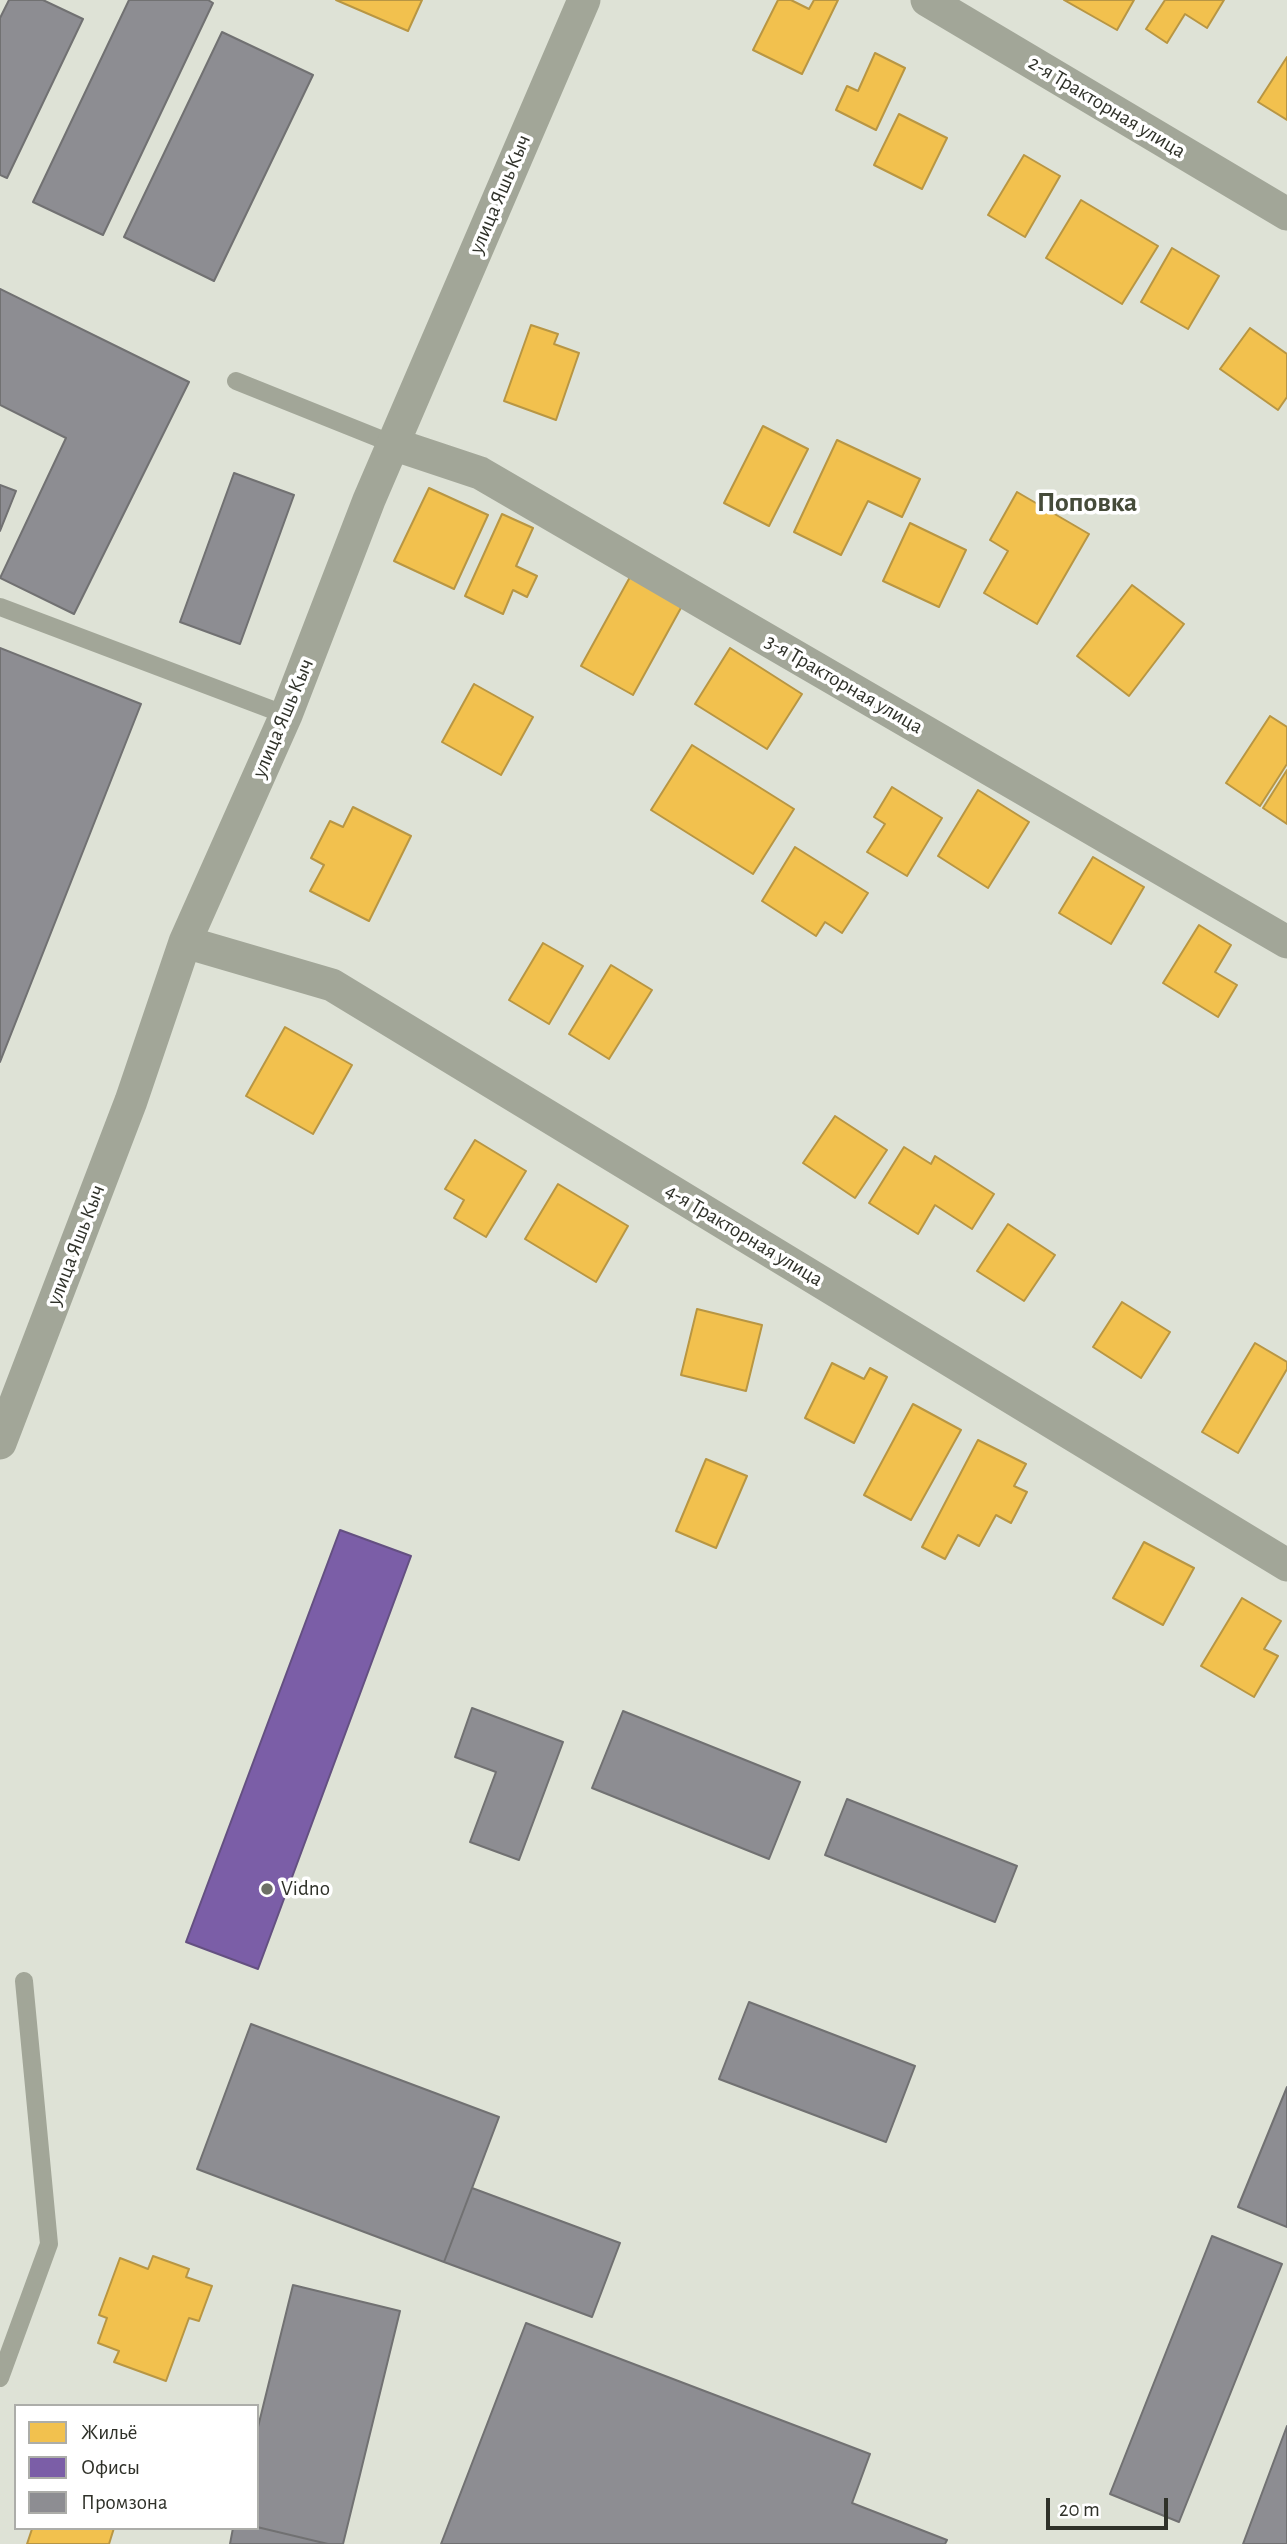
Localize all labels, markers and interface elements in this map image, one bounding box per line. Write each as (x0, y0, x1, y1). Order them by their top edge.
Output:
street label: 2-я Тракторная улица (1024, 50, 1190, 164)
street label: улица Яшь Кыч (464, 131, 536, 257)
district label: Поповка (1037, 486, 1137, 520)
street label: 3-я Тракторная улица (761, 629, 927, 739)
street label: улица Яшь Кыч (247, 655, 319, 781)
street label: 4-я Тракторная улица (661, 1178, 827, 1292)
street label: улица Яшь Кыч (41, 1181, 111, 1309)
place label: Vidno (281, 1876, 330, 1902)
marker: Vidno (259, 1881, 275, 1897)
legend (14, 2404, 259, 2530)
text: Жильё (81, 2422, 137, 2443)
text: Офисы (81, 2457, 140, 2478)
scale bar (1049, 2484, 1172, 2528)
text: Промзона (81, 2492, 168, 2513)
text: 20 m (1059, 2499, 1100, 2520)

